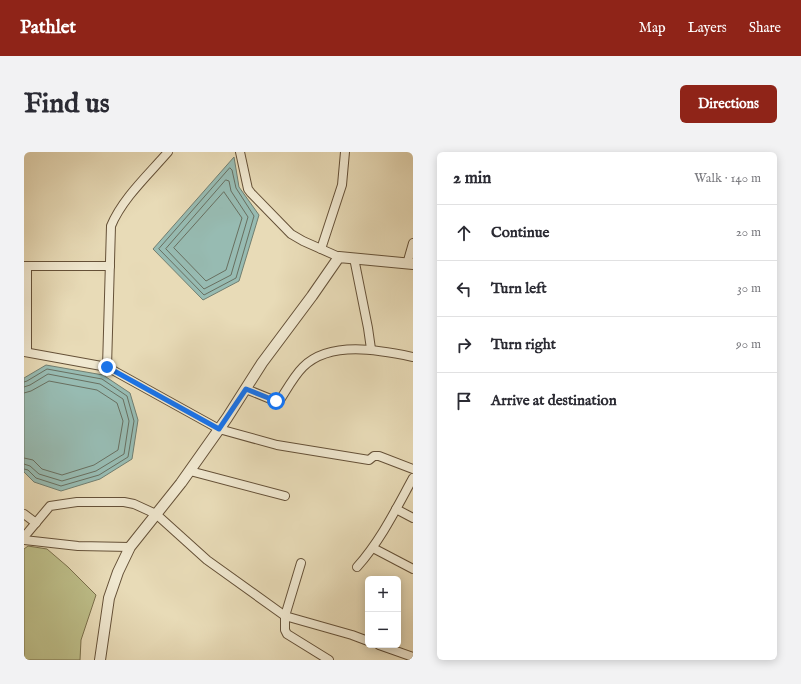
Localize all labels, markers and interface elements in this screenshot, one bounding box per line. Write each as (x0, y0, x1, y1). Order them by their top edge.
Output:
text: Pathlet (20, 16, 76, 40)
text: Map (639, 19, 666, 37)
text: Layers (688, 19, 727, 37)
text: Share (749, 19, 781, 37)
button: Directions (680, 85, 777, 123)
text: Find us (24, 87, 110, 122)
text: 2 min (453, 168, 491, 189)
text: Walk · 140 m (694, 170, 761, 187)
icon: ahead (453, 222, 475, 244)
text: Continue (491, 223, 549, 242)
text: 20 m (736, 224, 761, 241)
icon: left (453, 278, 475, 300)
text: Turn left (491, 279, 547, 298)
text: 30 m (737, 280, 761, 297)
icon: right (453, 334, 475, 356)
text: Turn right (491, 335, 556, 354)
text: 90 m (736, 336, 761, 353)
route end (98, 358, 116, 376)
icon: arrive (453, 390, 475, 412)
text: Arrive at destination (491, 391, 617, 410)
route start (267, 392, 285, 410)
map controls (365, 576, 401, 648)
button: + (365, 576, 401, 612)
button: − (365, 612, 401, 648)

